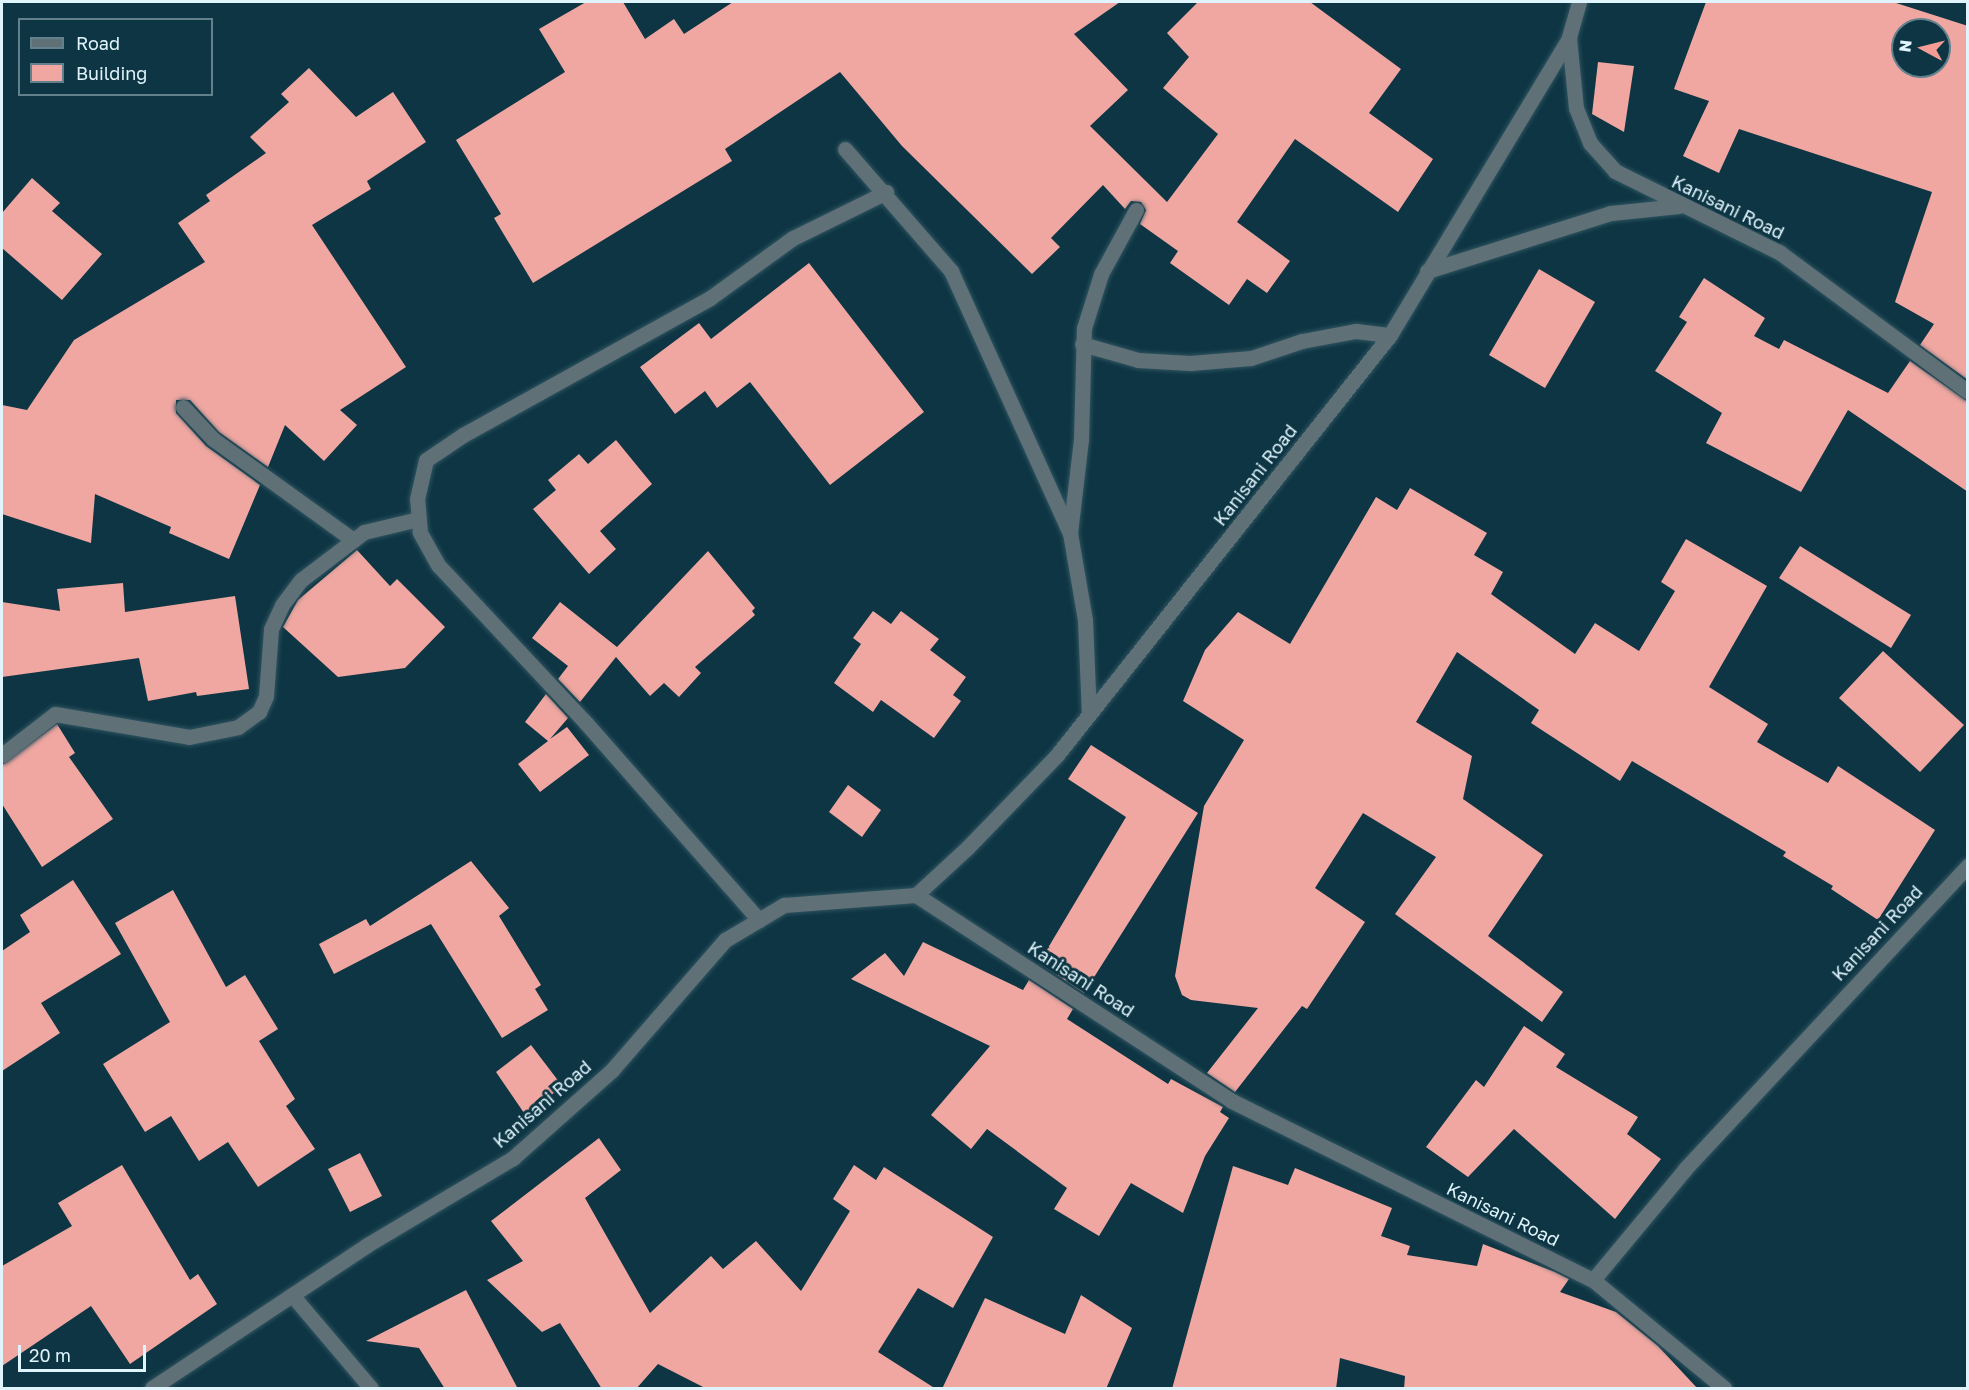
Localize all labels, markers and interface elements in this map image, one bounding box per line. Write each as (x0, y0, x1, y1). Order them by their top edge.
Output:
legend (18, 18, 213, 96)
north arrow (1891, 18, 1951, 78)
text: Road (76, 32, 120, 54)
text: N (1894, 39, 1916, 53)
text: Building (76, 62, 147, 84)
street label: Kanisani Road (1668, 170, 1788, 244)
street label: Kanisani Road (1209, 420, 1301, 530)
street label: Kanisani Road (1827, 881, 1927, 985)
street label: Kanisani Road (1024, 937, 1138, 1021)
street label: Kanisani Road (489, 1056, 595, 1152)
street label: Kanisani Road (1443, 1177, 1563, 1251)
scale bar (21, 1333, 148, 1371)
text: 20 m (29, 1344, 71, 1366)

